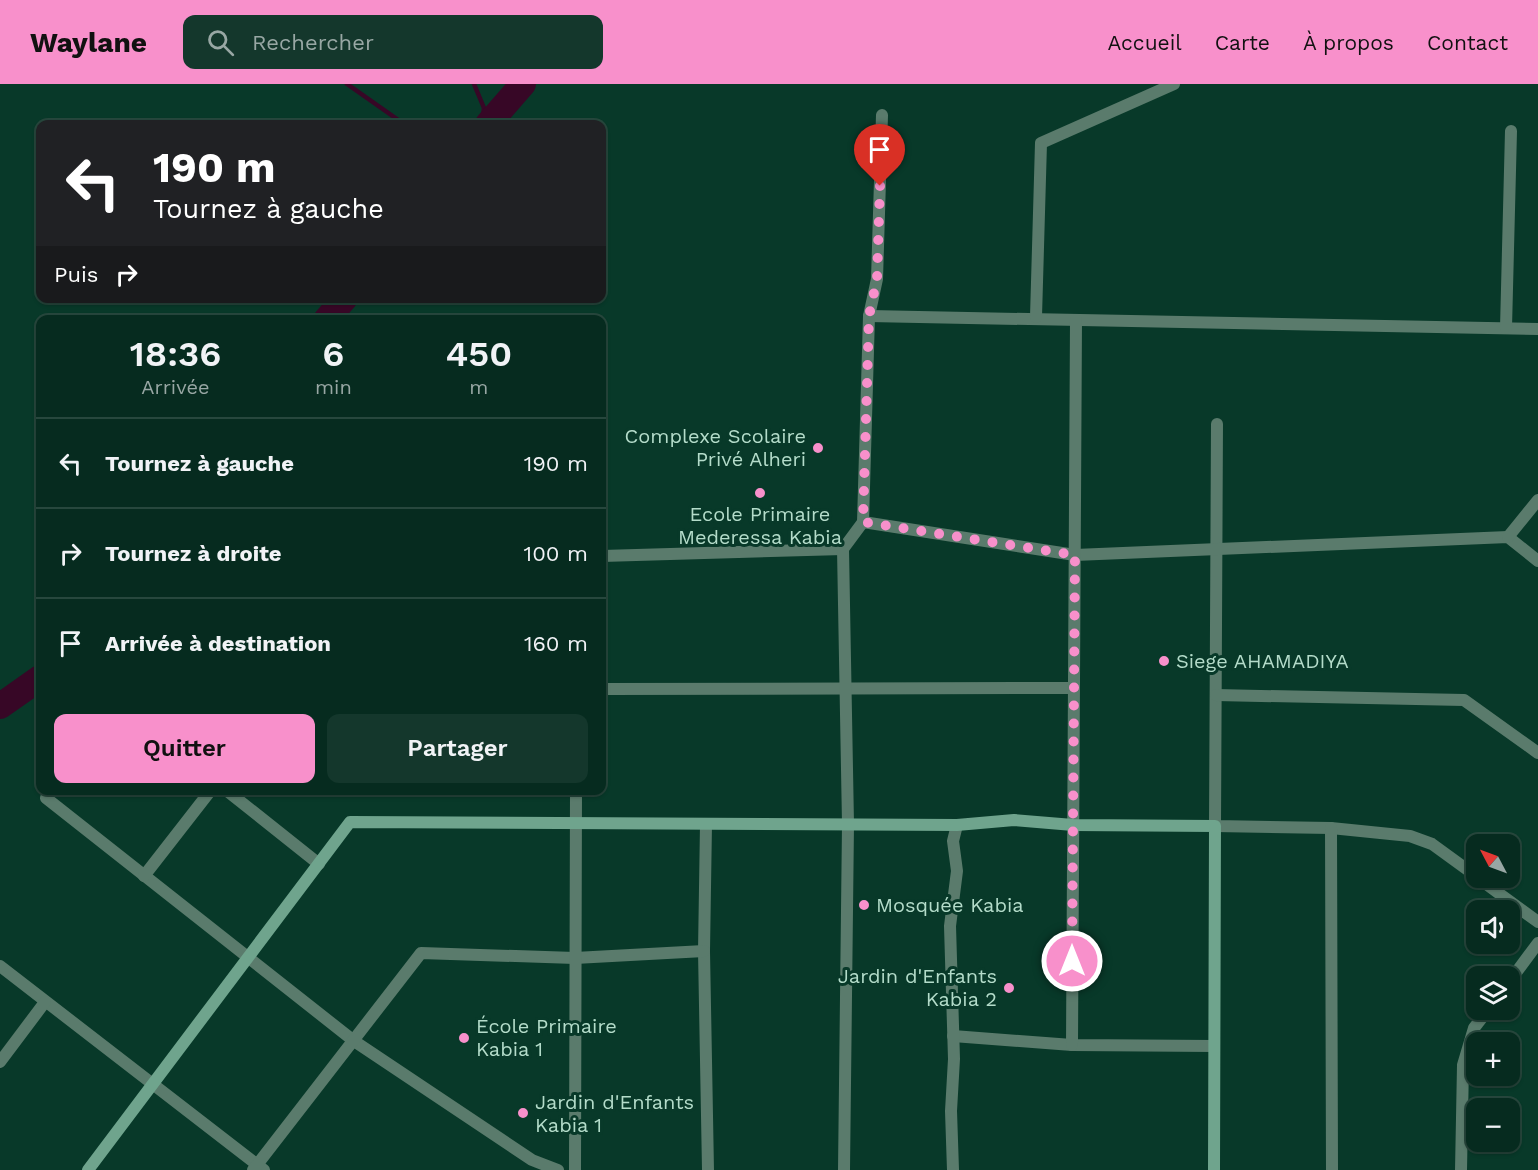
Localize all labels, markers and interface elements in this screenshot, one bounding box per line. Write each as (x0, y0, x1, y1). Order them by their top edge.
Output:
search box (183, 15, 603, 69)
text: Waylane (30, 26, 147, 59)
icon: search (204, 26, 237, 59)
text: Rechercher (252, 30, 374, 55)
text: Accueil (1107, 30, 1182, 55)
text: Carte (1215, 30, 1270, 55)
text: À propos (1303, 30, 1394, 55)
text: Contact (1427, 30, 1508, 55)
pin (854, 124, 905, 186)
icon: arrive (863, 133, 896, 166)
text: 190 m (153, 143, 276, 192)
icon: left (54, 144, 132, 222)
text: Tournez à gauche (153, 193, 384, 225)
icon: right (110, 258, 143, 291)
text: Puis (54, 262, 98, 287)
text: 18:36 (130, 333, 221, 375)
text: 6 (322, 333, 344, 375)
text: 450 (446, 333, 512, 375)
text: Arrivée (141, 375, 210, 399)
text: min (315, 375, 352, 399)
text: m (469, 375, 488, 399)
place label: Complexe Scolaire Privé Alheri (625, 424, 806, 471)
marker: Complexe Scolaire Privé Alheri (811, 441, 825, 455)
icon: left (54, 447, 87, 480)
text: Tournez à gauche (105, 451, 294, 476)
text: 190 m (524, 451, 588, 476)
marker: Ecole Primaire Mederessa Kabia (753, 486, 767, 500)
place label: Ecole Primaire Mederessa Kabia (678, 502, 842, 549)
icon: right (54, 537, 87, 570)
text: Tournez à droite (105, 541, 282, 566)
text: 100 m (524, 541, 588, 566)
icon: arrive (54, 627, 87, 660)
text: Arrivée à destination (105, 631, 331, 656)
text: 160 m (524, 631, 588, 656)
place label: Siege AHAMADIYA (1176, 649, 1349, 673)
marker: Siege AHAMADIYA (1157, 654, 1171, 668)
button: Quitter (54, 714, 315, 783)
button: Partager (327, 714, 588, 783)
north arrow (1466, 834, 1520, 888)
map controls (1466, 834, 1520, 1152)
place label: Mosquée Kabia (876, 893, 1024, 917)
marker: Mosquée Kabia (857, 898, 871, 912)
button: sound (1466, 900, 1520, 954)
position arrow (1040, 929, 1104, 993)
place label: Jardin d'Enfants Kabia 2 (838, 964, 997, 1011)
button: layers (1466, 966, 1520, 1020)
marker: Jardin d'Enfants Kabia 2 (1002, 981, 1016, 995)
place label: École Primaire Kabia 1 (476, 1014, 617, 1061)
marker: École Primaire Kabia 1 (457, 1031, 471, 1045)
button: + (1466, 1032, 1520, 1086)
place label: Jardin d'Enfants Kabia 1 (535, 1090, 694, 1137)
button: − (1466, 1098, 1520, 1152)
marker: Jardin d'Enfants Kabia 1 (516, 1106, 530, 1120)

